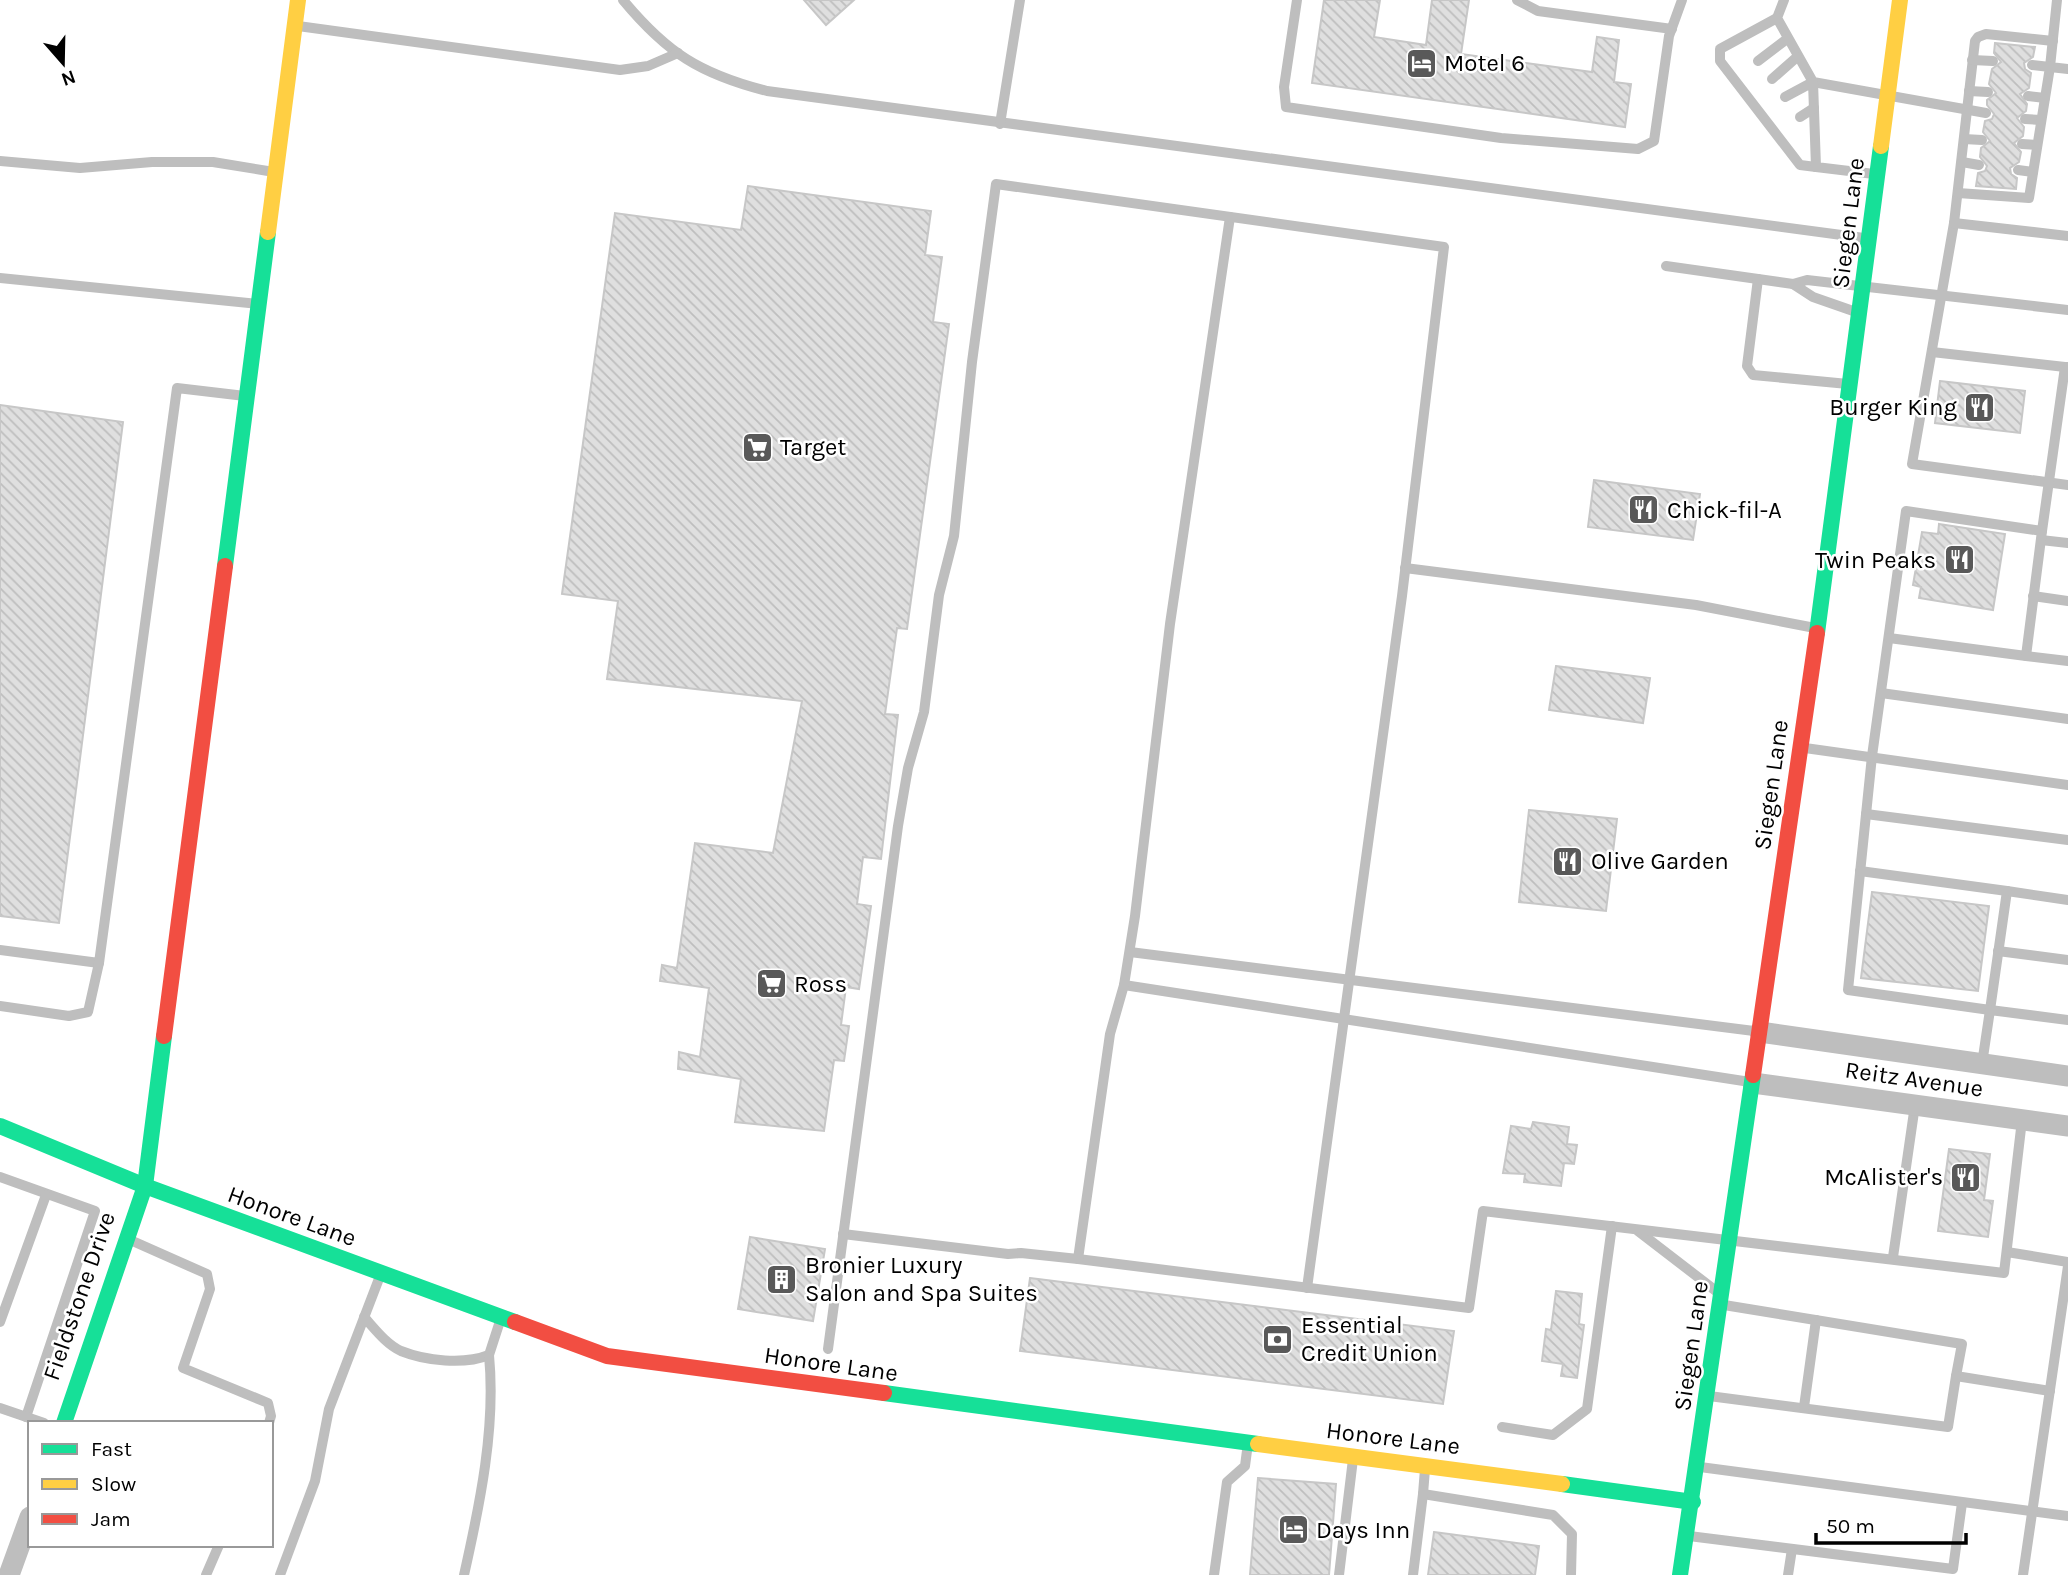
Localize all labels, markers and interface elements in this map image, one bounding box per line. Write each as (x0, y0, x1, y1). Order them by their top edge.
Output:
north arrow (28, 28, 98, 98)
hotel icon: Motel 6 (1404, 46, 1438, 80)
place label: Motel 6 (1444, 49, 1525, 77)
text: N (58, 65, 79, 91)
street label: Siegen Lane (1826, 156, 1870, 290)
restaurant icon: Burger King (1963, 390, 1997, 424)
place label: Burger King (1829, 393, 1957, 421)
supermarket icon: Target (740, 430, 774, 464)
place label: Target (780, 433, 846, 461)
restaurant icon: Chick-fil-A (1627, 493, 1661, 527)
place label: Chick-fil-A (1667, 496, 1782, 524)
restaurant icon: Twin Peaks (1942, 543, 1976, 577)
place label: Twin Peaks (1815, 546, 1936, 574)
street label: Siegen Lane (1748, 718, 1794, 852)
restaurant icon: Olive Garden (1551, 844, 1585, 878)
place label: Olive Garden (1591, 847, 1729, 875)
supermarket icon: Ross (754, 967, 788, 1001)
place label: Ross (794, 970, 847, 998)
street label: Reitz Avenue (1843, 1055, 1985, 1103)
restaurant icon: McAlister's (1949, 1160, 1983, 1194)
place label: McAlister's (1824, 1163, 1943, 1191)
street label: Honore Lane (224, 1180, 360, 1252)
street label: Fieldstone Drive (37, 1208, 121, 1384)
place label: Bronier Luxury Salon and Spa Suites (805, 1251, 1038, 1307)
building icon: Bronier Luxury Salon and Spa Suites (765, 1262, 799, 1296)
street label: Siegen Lane (1668, 1279, 1714, 1413)
place label: Essential Credit Union (1301, 1311, 1438, 1367)
bank icon: Essential Credit Union (1261, 1322, 1295, 1356)
street label: Honore Lane (762, 1341, 900, 1387)
street label: Honore Lane (1324, 1416, 1462, 1460)
legend (28, 1421, 273, 1547)
text: Fast (91, 1437, 132, 1461)
text: Slow (91, 1472, 136, 1496)
scale bar (1816, 1502, 1966, 1546)
text: Jam (91, 1507, 131, 1531)
hotel icon: Days Inn (1276, 1513, 1310, 1547)
text: 50 m (1826, 1514, 1875, 1538)
place label: Days Inn (1316, 1516, 1410, 1544)

